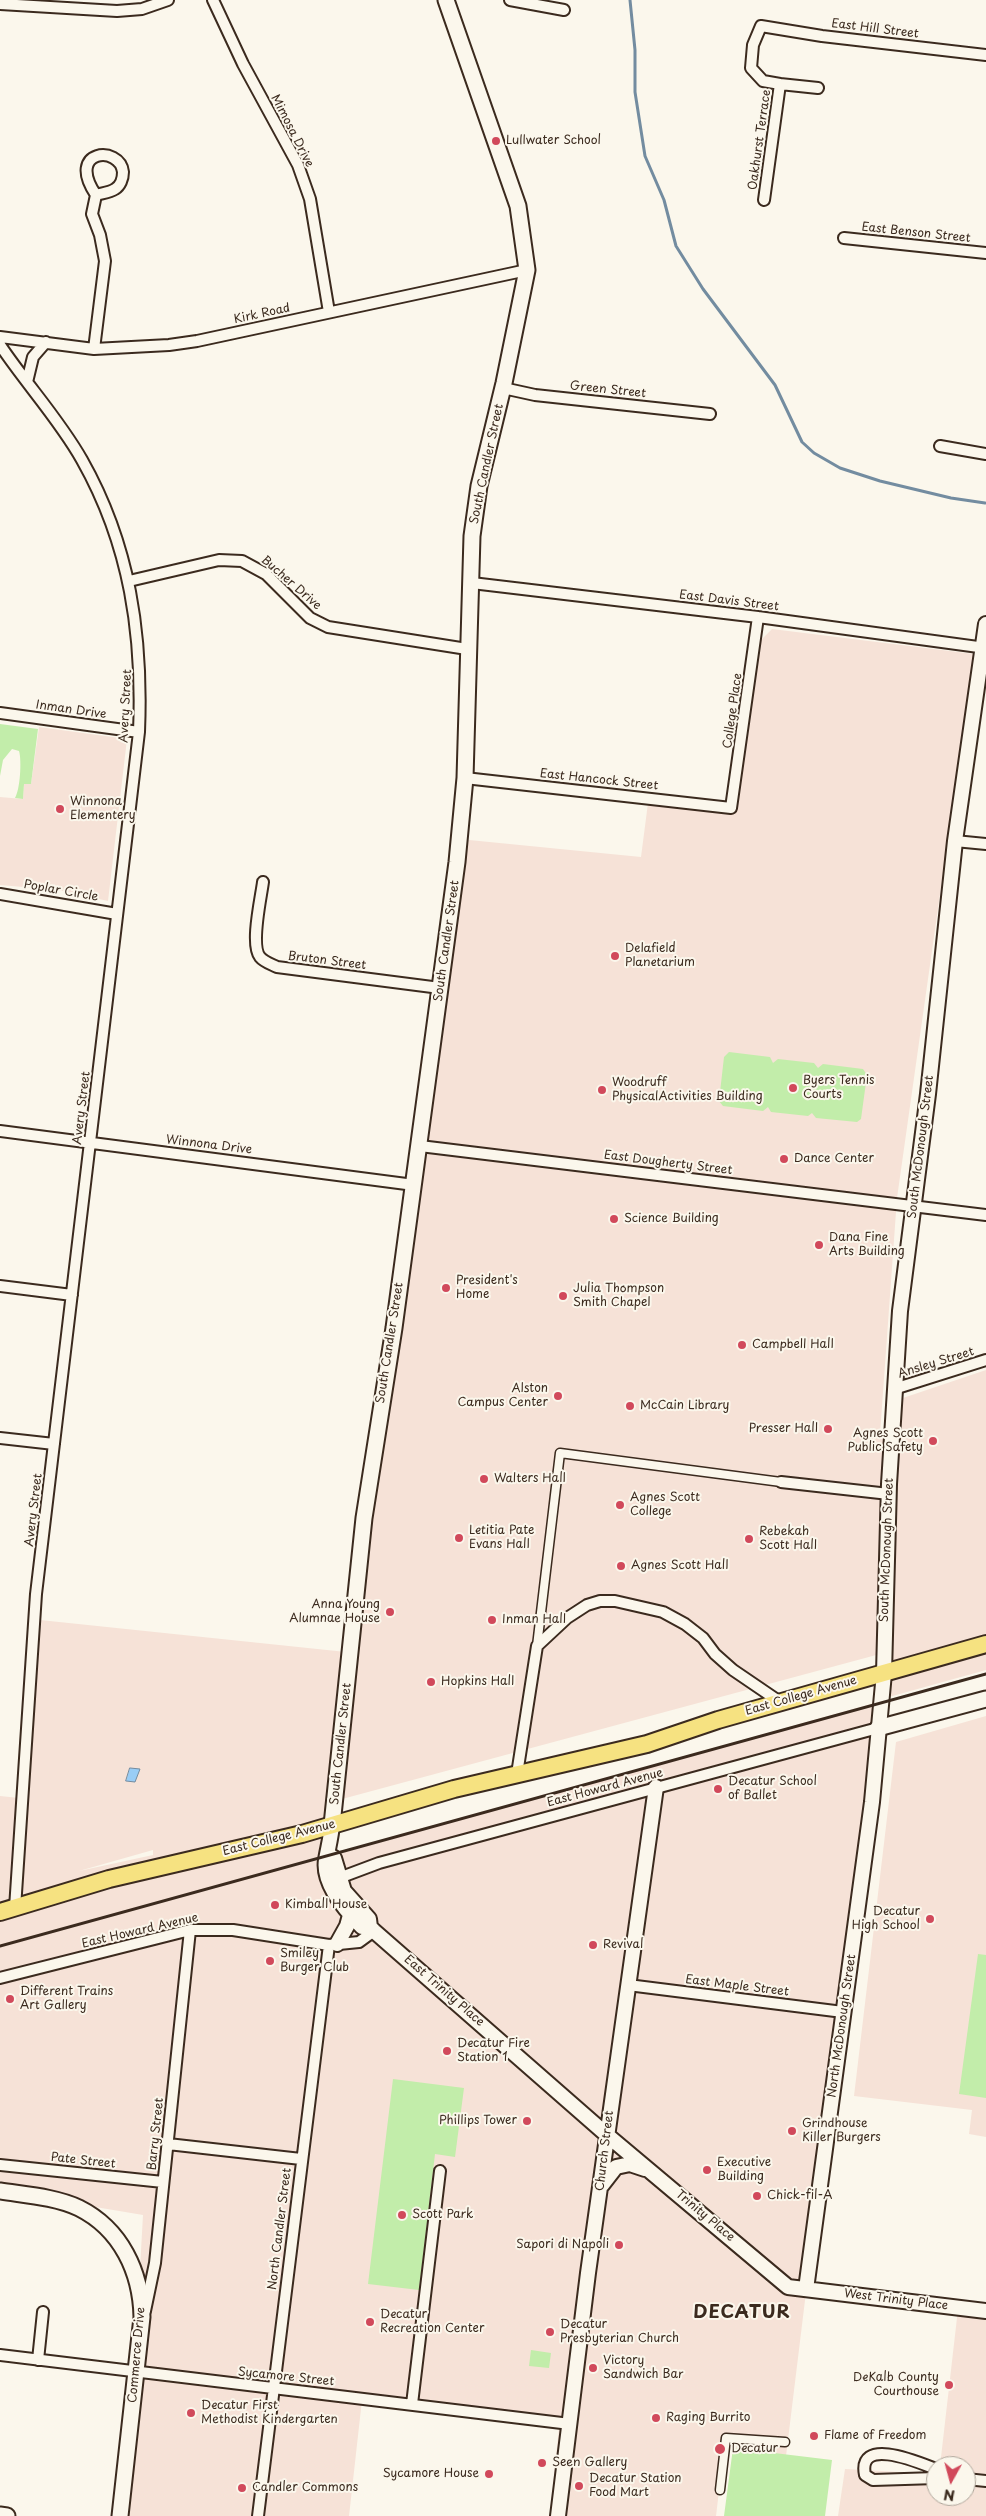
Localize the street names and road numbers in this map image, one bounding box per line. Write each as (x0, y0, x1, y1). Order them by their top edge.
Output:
street label: East Hill Street (831, 16, 919, 42)
street label: Oakhurst Terrace (746, 89, 774, 191)
street label: Mimosa Drive (268, 92, 316, 170)
street label: East Benson Street (861, 220, 971, 246)
street label: Kirk Road (232, 301, 292, 327)
street label: Green Street (569, 379, 647, 401)
street label: South Candler Street (467, 403, 507, 525)
street label: Bucher Drive (258, 553, 324, 613)
street label: East Davis Street (678, 588, 780, 614)
street label: Avery Street (117, 669, 135, 743)
street label: College Place (721, 672, 745, 750)
street label: Inman Drive (35, 698, 107, 722)
street label: East Hancock Street (539, 767, 659, 793)
street label: Poplar Circle (23, 877, 99, 905)
street label: South Candler Street (431, 879, 463, 1003)
street label: Bruton Street (287, 949, 367, 973)
street label: Avery Street (70, 1071, 94, 1145)
street label: South McDonough Street (905, 1075, 937, 1219)
street label: Winnona Drive (165, 1133, 253, 1157)
street label: East Dougherty Street (603, 1148, 733, 1178)
street label: South Candler Street (373, 1281, 407, 1405)
street label: Ansley Street (896, 1345, 976, 1381)
street label: Avery Street (22, 1473, 46, 1547)
street label: South McDonough Street (877, 1478, 897, 1622)
street label: East College Avenue (744, 1673, 858, 1719)
street label: South Candler Street (327, 1682, 355, 1806)
street label: East Howard Avenue (546, 1766, 664, 1810)
street label: East College Avenue (221, 1817, 337, 1859)
street label: East Howard Avenue (80, 1911, 200, 1951)
street label: East Trinity Place (401, 1952, 487, 2030)
street label: North McDonough Street (825, 1953, 859, 2099)
street label: East Maple Street (684, 1973, 790, 1999)
street label: Barry Street (145, 2097, 167, 2171)
street label: Church Street (593, 2110, 617, 2192)
street label: Pate Street (50, 2150, 116, 2172)
street label: North Candler Street (265, 2167, 295, 2291)
street label: Trinity Place (673, 2187, 737, 2245)
street label: West Trinity Place (843, 2286, 949, 2314)
street label: Commerce Drive (126, 2306, 148, 2404)
street label: Sycamore Street (237, 2365, 335, 2389)

